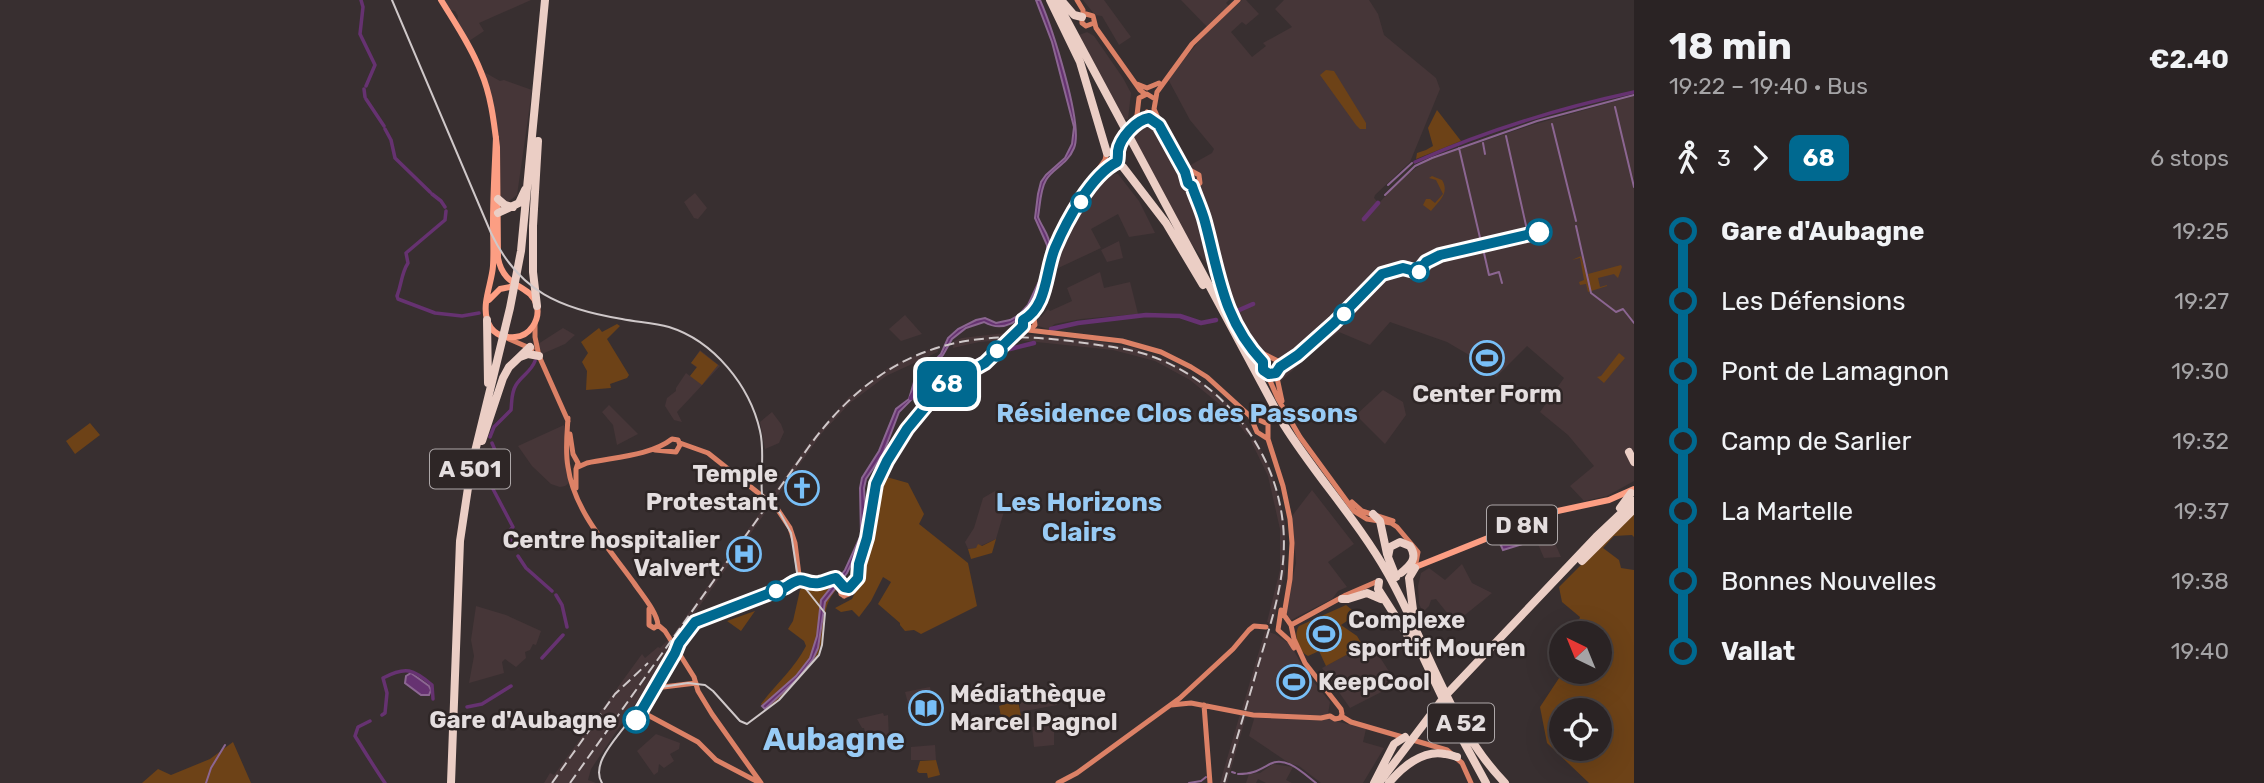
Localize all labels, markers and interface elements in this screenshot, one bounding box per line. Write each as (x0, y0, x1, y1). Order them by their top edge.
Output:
text: 18 min (1669, 23, 1792, 69)
text: €2.40 (2149, 44, 2229, 75)
text: 19:22 – 19:40 · Bus (1669, 72, 1868, 100)
icon: walk (1669, 139, 1707, 177)
icon: forward (1741, 139, 1779, 177)
text: 3 (1717, 144, 1731, 172)
text: 68 (1803, 144, 1835, 172)
text: 6 stops (2150, 144, 2229, 172)
unlabelled marker (1071, 192, 1091, 212)
text: Gare d'Aubagne (1721, 216, 1924, 247)
text: 19:25 (2172, 217, 2229, 245)
unlabelled marker (1526, 219, 1552, 245)
unlabelled marker (1409, 262, 1429, 282)
text: Les Défensions (1721, 286, 1905, 317)
text: 19:27 (2174, 287, 2229, 315)
unlabelled marker (1334, 304, 1354, 324)
sports icon: Center Form (1468, 339, 1506, 377)
unlabelled marker (987, 341, 1007, 361)
text: Pont de Lamagnon (1721, 356, 1949, 387)
text: 19:30 (2171, 357, 2229, 385)
line badge: 68 (916, 361, 978, 407)
text: 68 (931, 370, 963, 398)
place label: Center Form (1412, 380, 1562, 408)
district label: Résidence Clos des Passons (996, 398, 1358, 429)
text: Camp de Sarlier (1721, 426, 1912, 457)
text: 19:32 (2172, 427, 2229, 455)
road number: A 501 (430, 449, 510, 489)
place label: Temple Protestant (646, 460, 778, 516)
church icon: Temple Protestant (783, 469, 821, 507)
district label: Les Horizons Clairs (996, 487, 1162, 548)
text: La Martelle (1721, 496, 1853, 527)
text: 19:37 (2174, 497, 2229, 525)
road number: D 8N (1487, 505, 1557, 544)
place label: Centre hospitalier Valvert (502, 526, 720, 582)
hospital icon: Centre hospitalier Valvert (725, 535, 763, 573)
text: Bonnes Nouvelles (1721, 566, 1937, 597)
text: 19:38 (2171, 567, 2229, 595)
unlabelled marker (766, 581, 786, 601)
place label: Complexe sportif Mouren (1348, 606, 1526, 662)
sports icon: Complexe sportif Mouren (1305, 615, 1343, 653)
north arrow (1549, 621, 1612, 684)
map controls (1549, 621, 1612, 761)
text: Vallat (1721, 636, 1795, 667)
text: 19:40 (2171, 637, 2229, 665)
sports icon: KeepCool (1275, 663, 1313, 701)
place label: KeepCool (1318, 668, 1430, 696)
place label: Médiathèque Marcel Pagnol (950, 680, 1118, 736)
library icon: Médiathèque Marcel Pagnol (907, 689, 945, 727)
button: locate (1549, 698, 1612, 761)
road number: A 52 (1428, 704, 1494, 743)
place label: Gare d'Aubagne (429, 706, 617, 734)
marker: Gare d'Aubagne (623, 707, 649, 733)
district label: Aubagne (763, 720, 905, 758)

